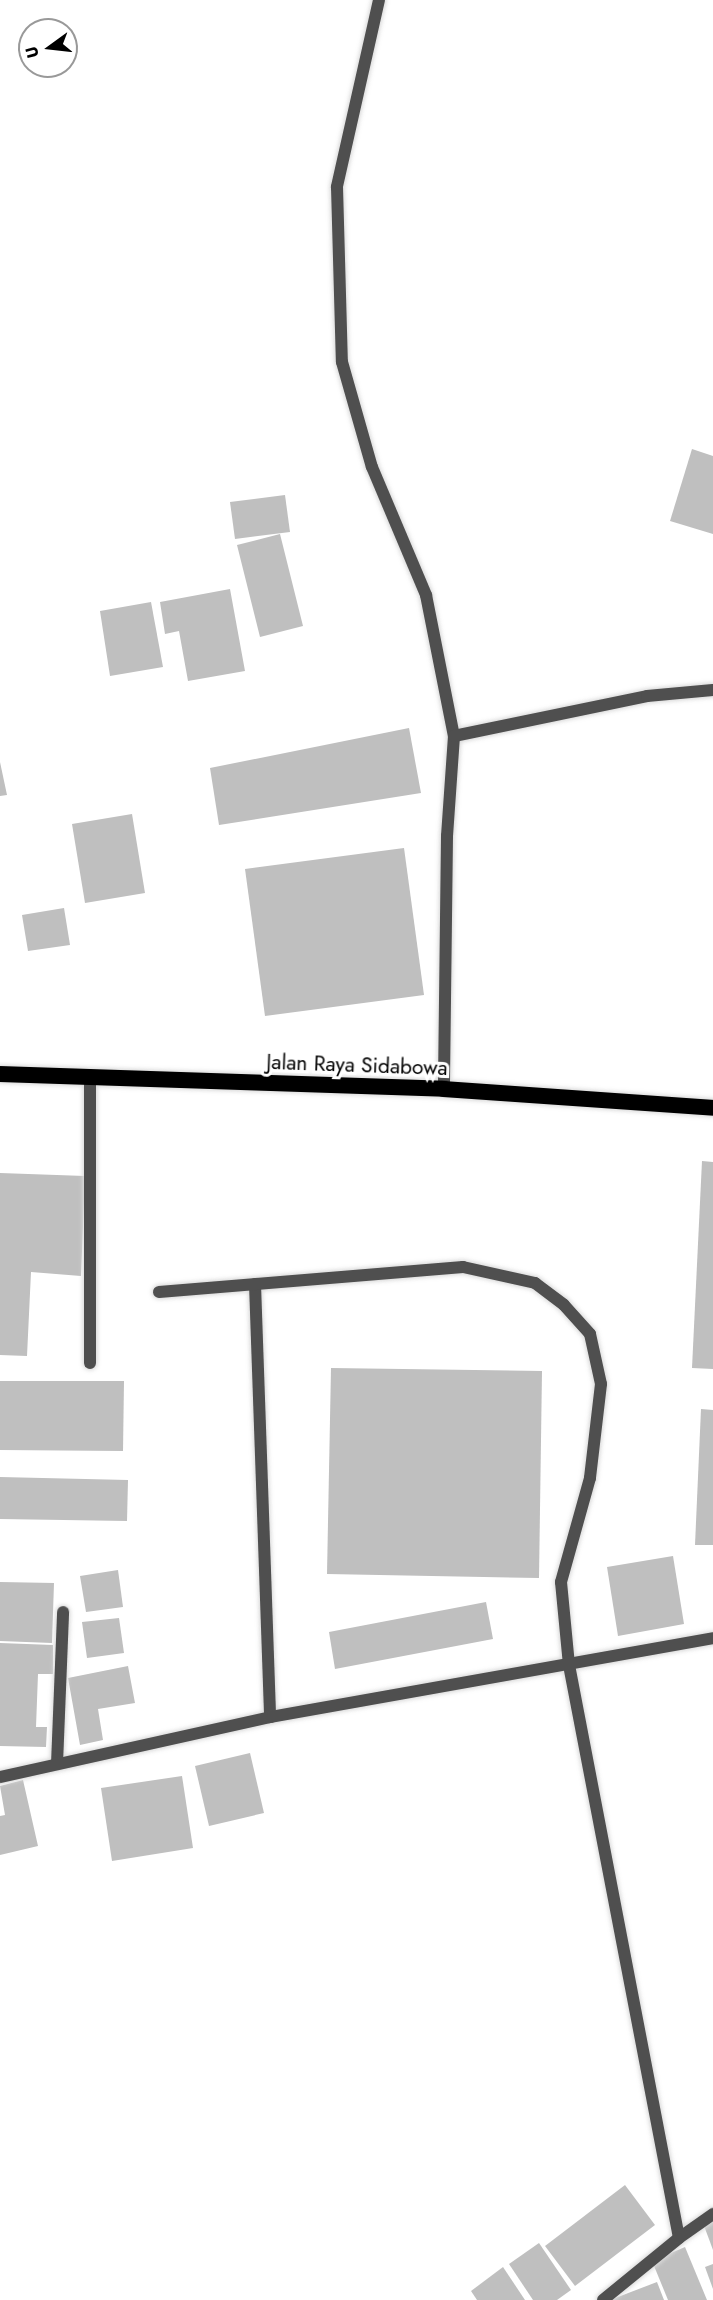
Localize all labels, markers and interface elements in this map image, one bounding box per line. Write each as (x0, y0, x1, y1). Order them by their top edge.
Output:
north arrow (18, 18, 78, 78)
text: U (20, 44, 45, 61)
street label: Jalan Raya Sidabowa (266, 1049, 448, 1081)

